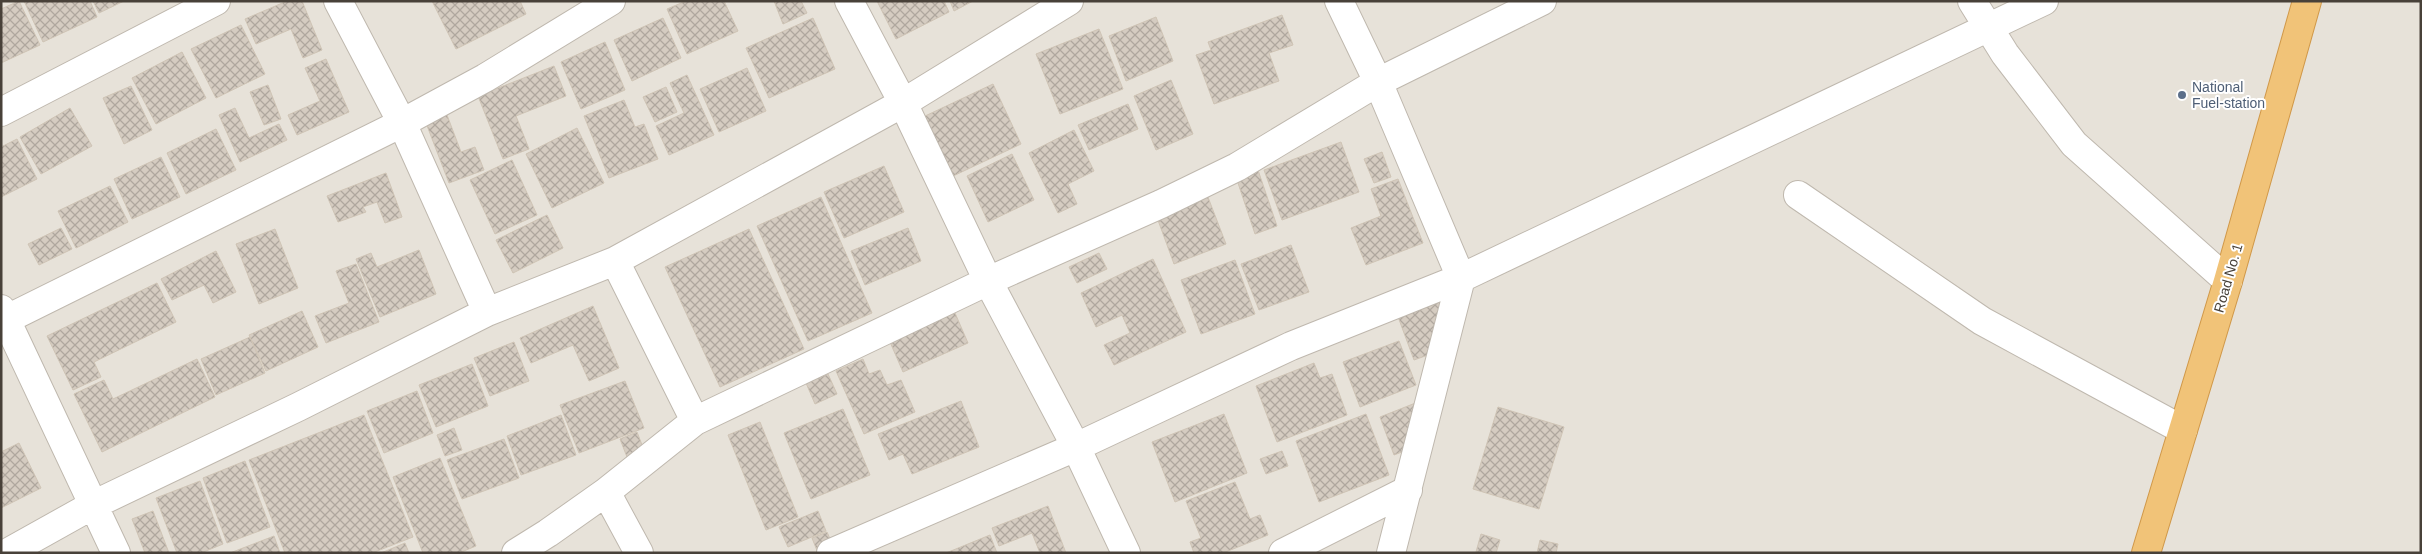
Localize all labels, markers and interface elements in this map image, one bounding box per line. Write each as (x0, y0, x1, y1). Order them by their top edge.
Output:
place label: National Fuel-station (2192, 79, 2265, 111)
marker: National Fuel-station (2176, 89, 2188, 101)
street label: Road No. 1 (2211, 242, 2246, 314)

